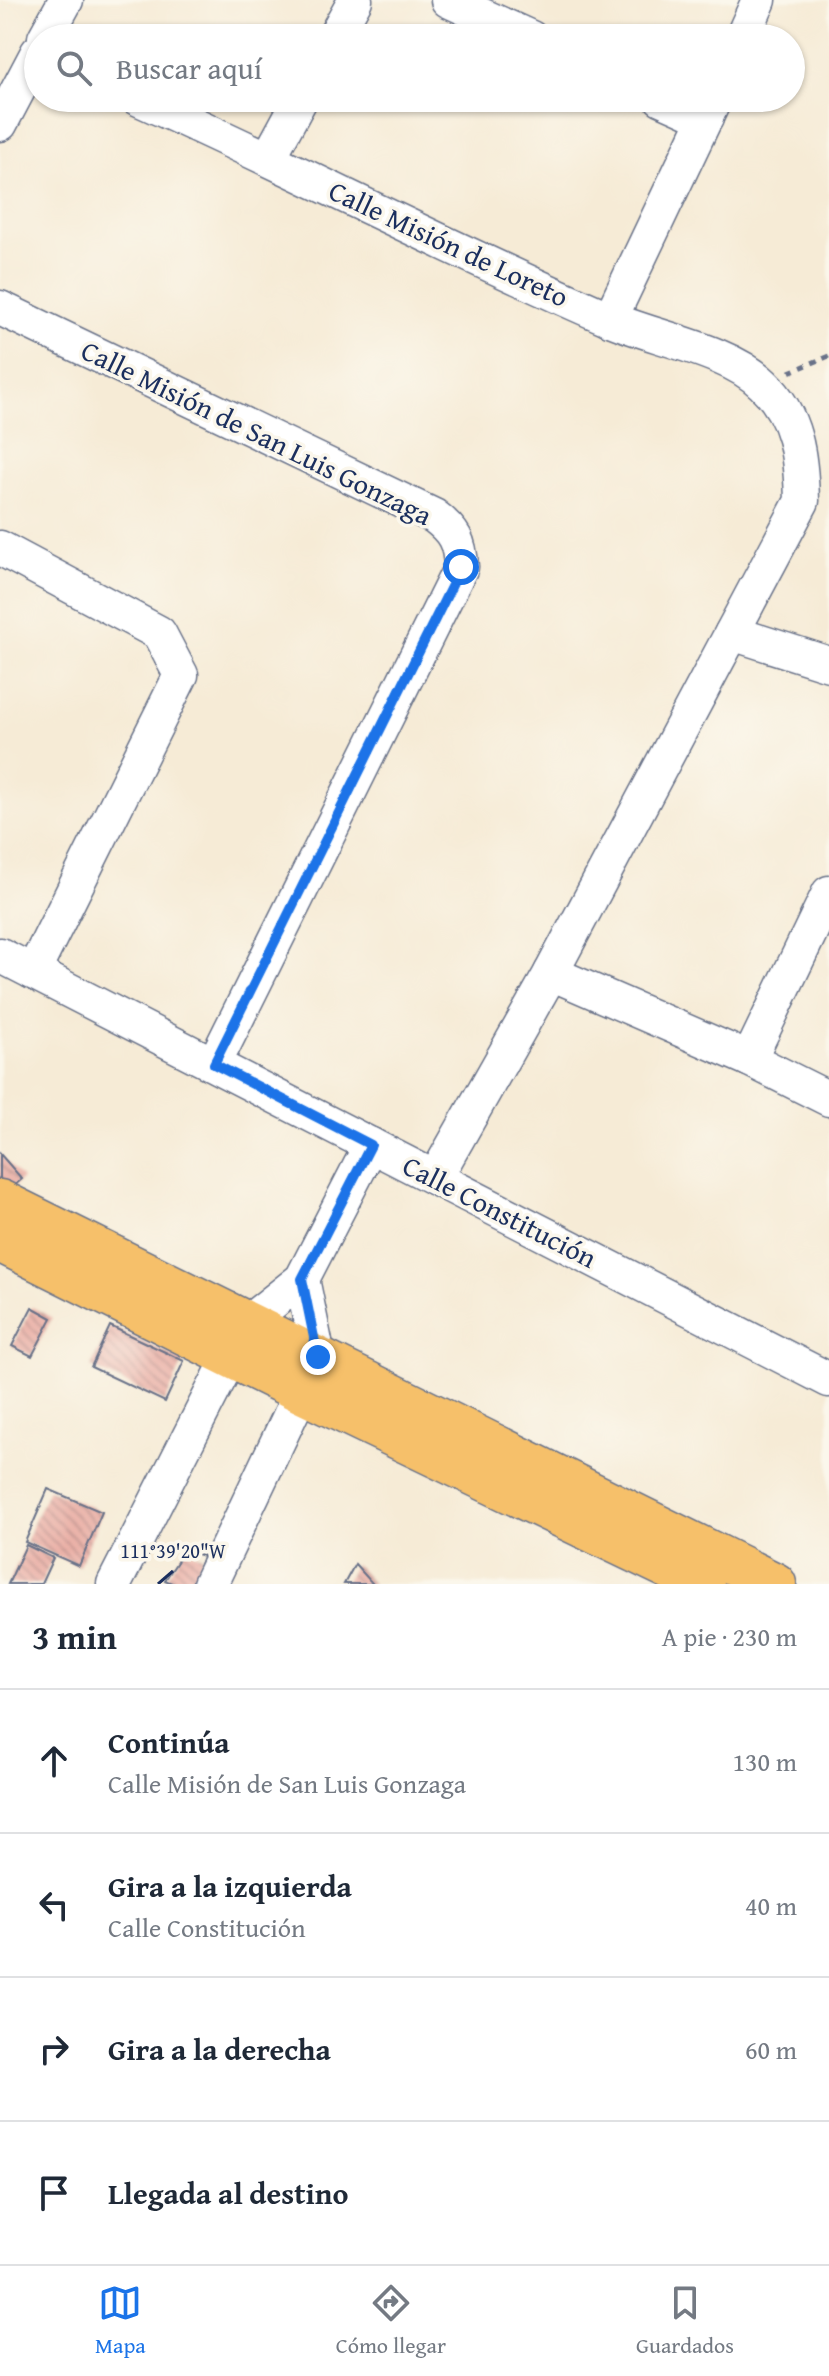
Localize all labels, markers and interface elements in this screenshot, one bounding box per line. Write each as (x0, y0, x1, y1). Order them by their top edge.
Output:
search box (24, 24, 805, 112)
icon: search (52, 46, 96, 90)
text: Buscar aquí (116, 46, 262, 90)
street label: Calle Misión de Loreto (322, 169, 576, 317)
street label: Calle Misión de San Luis Gonzaga (75, 329, 440, 535)
route start (443, 549, 479, 585)
street label: Calle Constitución (396, 1144, 604, 1278)
route end (300, 1339, 336, 1375)
text: 111°39'20"W (120, 1536, 226, 1565)
text: 3 min (32, 1612, 117, 1661)
text: A pie · 230 m (662, 1617, 797, 1656)
text: Continúa (108, 1720, 230, 1764)
icon: ahead (32, 1739, 76, 1783)
text: 130 m (732, 1742, 797, 1781)
text: Calle Misión de San Luis Gonzaga (108, 1764, 466, 1803)
text: Gira a la izquierda (108, 1864, 352, 1908)
icon: left (32, 1883, 76, 1927)
text: 40 m (745, 1886, 797, 1925)
text: Calle Constitución (108, 1908, 306, 1947)
icon: right (32, 2027, 76, 2071)
text: Gira a la derecha (108, 2027, 331, 2071)
text: 60 m (745, 2030, 797, 2069)
icon: arrive (32, 2171, 76, 2215)
text: Llegada al destino (108, 2171, 349, 2215)
tab: Mapa (95, 2281, 146, 2361)
tab: Cómo llegar (336, 2281, 446, 2361)
tab: Guardados (636, 2281, 734, 2361)

